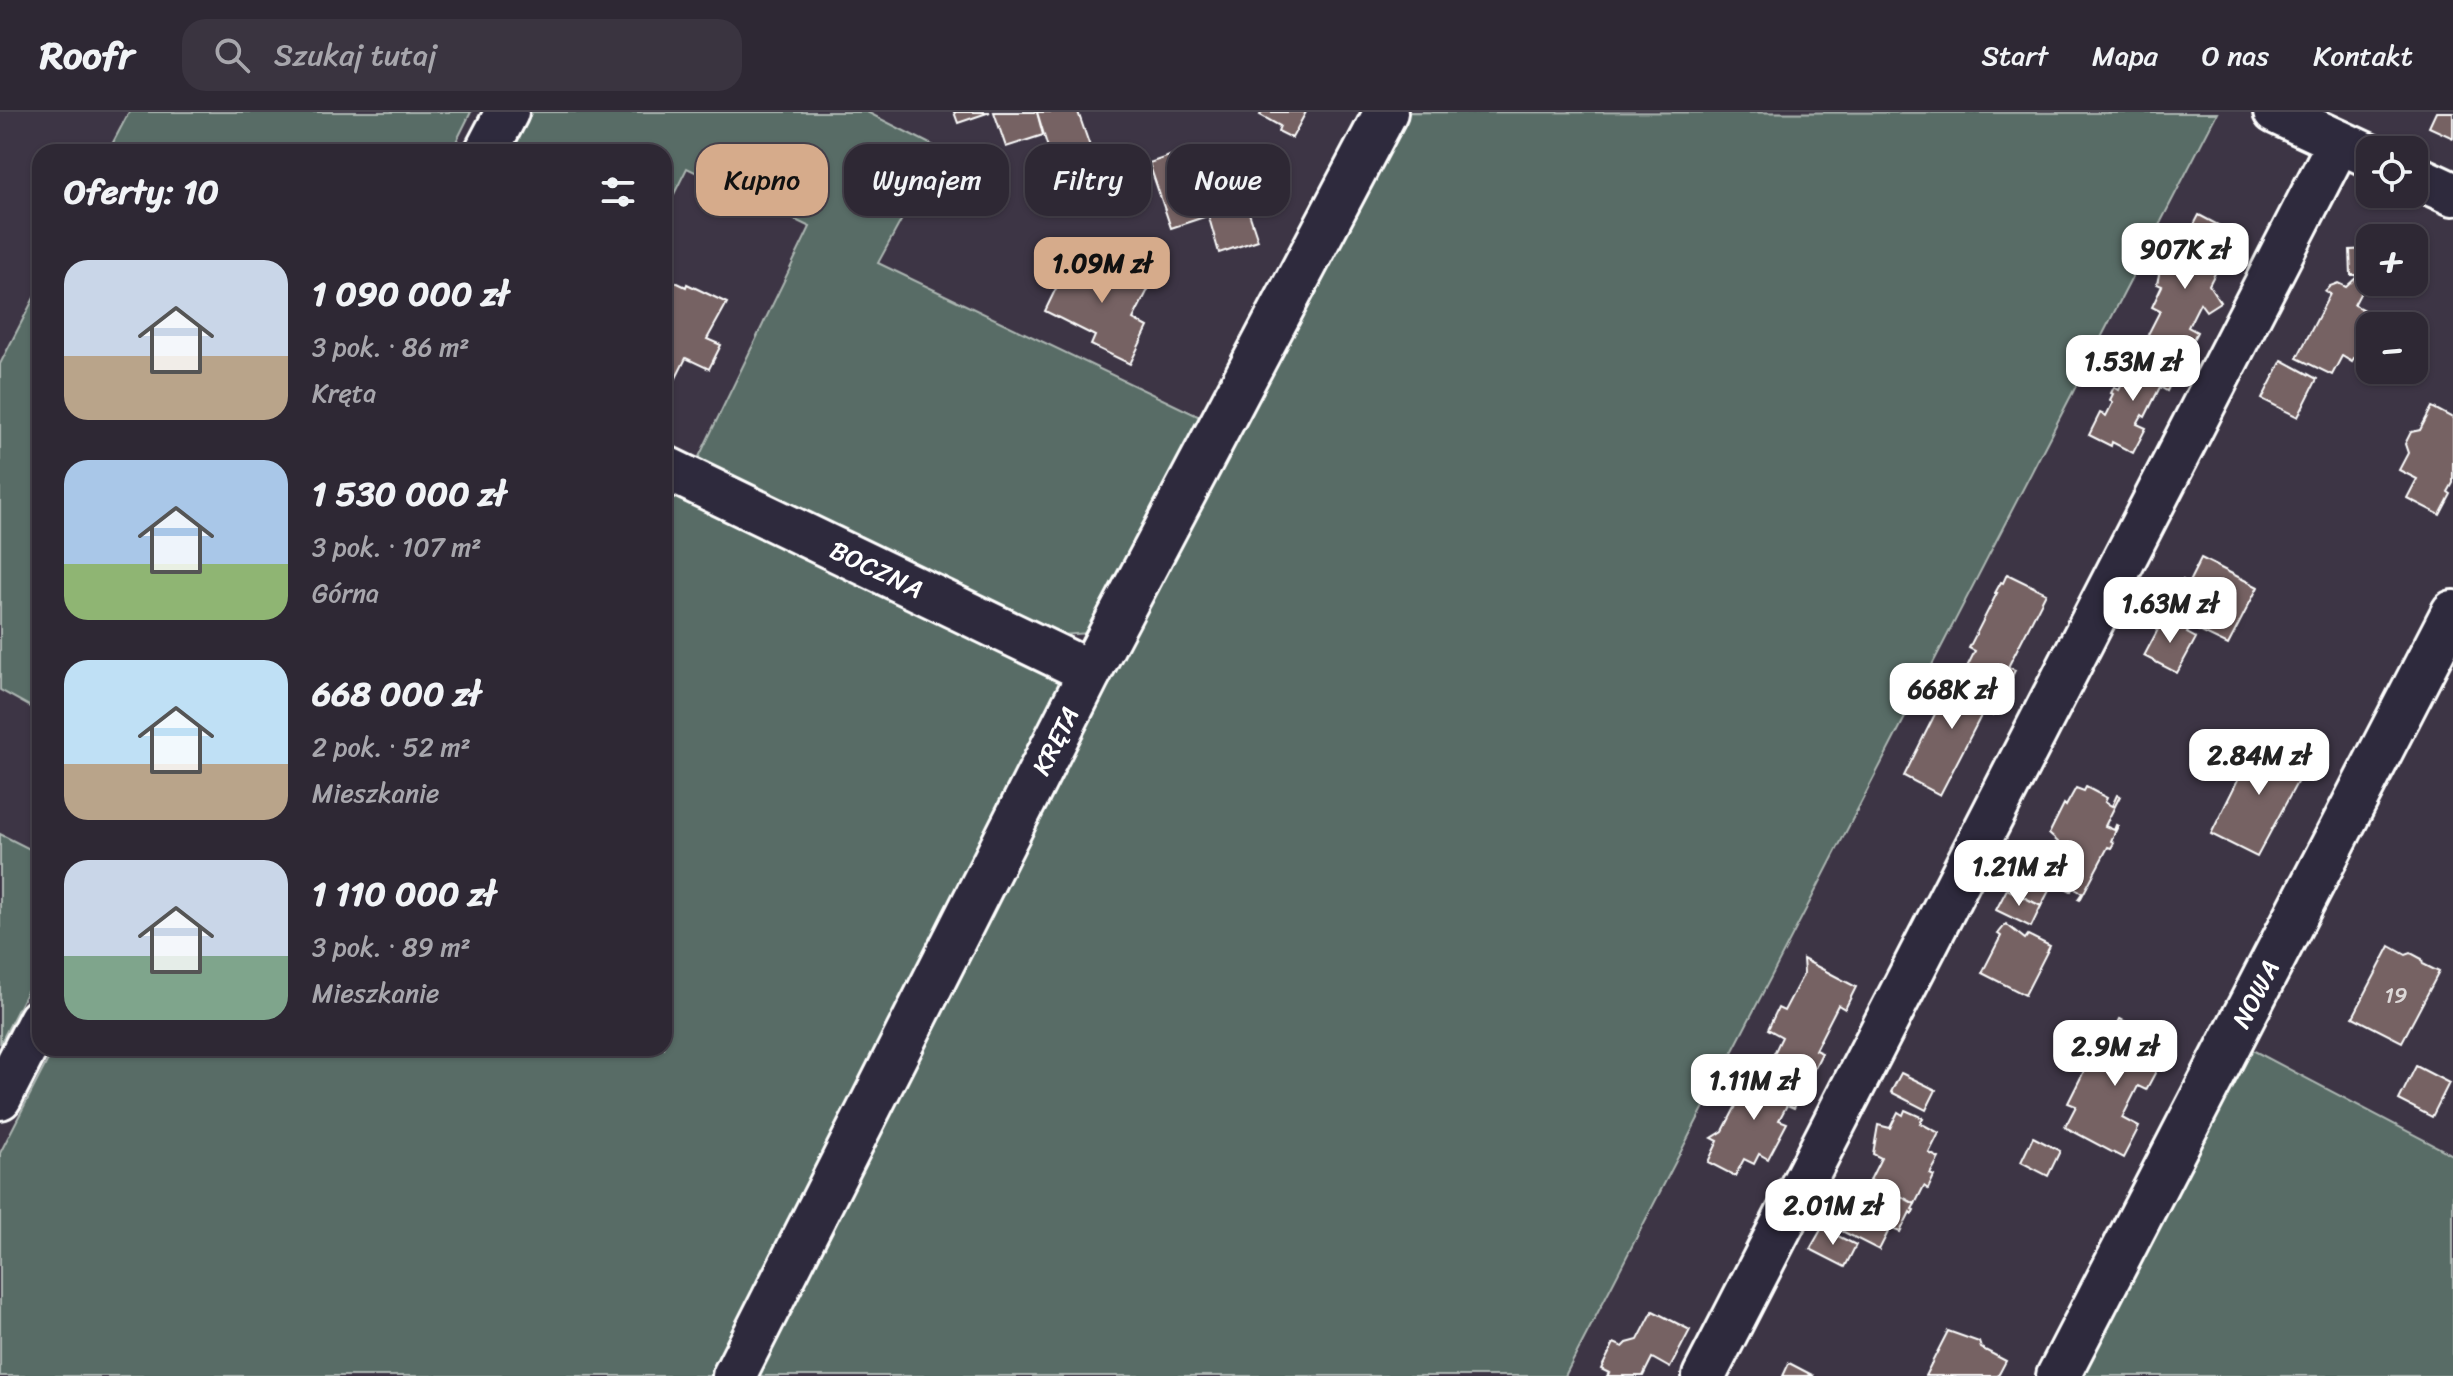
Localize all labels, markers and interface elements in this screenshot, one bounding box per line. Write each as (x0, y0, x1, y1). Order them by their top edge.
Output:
search box (182, 19, 742, 91)
text: Roofr (40, 22, 134, 89)
text: Szukaj tutaj (274, 28, 437, 82)
text: Start (1981, 31, 2048, 80)
text: Mapa (2092, 31, 2158, 80)
text: O nas (2202, 31, 2269, 80)
text: Kontakt (2313, 31, 2413, 80)
icon: search (210, 33, 254, 77)
map controls (2356, 136, 2428, 384)
button: locate (2356, 136, 2428, 208)
chip: Kupno (696, 144, 828, 216)
chip: Wynajem (844, 144, 1009, 216)
chip: Filtry (1025, 144, 1151, 216)
chip: Nowe (1167, 144, 1290, 216)
text: Oferty: 10 (64, 162, 219, 222)
icon: filters (596, 170, 640, 214)
pin: 907K zł (2111, 223, 2259, 291)
button: + (2356, 224, 2428, 296)
text: 907K zł (2140, 226, 2230, 272)
pin: 1.09M zł (1019, 237, 1185, 305)
text: 1.09M zł (1052, 240, 1152, 286)
text: 1 090 000 zł (312, 264, 509, 324)
icon: home (128, 292, 224, 388)
button: − (2356, 312, 2428, 384)
text: 3 pok. · 86 m² (312, 324, 470, 370)
pin: 1.53M zł (2050, 335, 2216, 403)
text: 1.53M zł (2084, 338, 2182, 384)
text: Kręta (312, 370, 376, 416)
text: 1 530 000 zł (312, 464, 506, 524)
icon: home (128, 492, 224, 588)
text: 3 pok. · 107 m² (312, 524, 482, 570)
street label: BOCZNA (822, 527, 931, 612)
text: Górna (312, 570, 379, 616)
pin: 1.63M zł (2087, 577, 2253, 645)
text: 1.63M zł (2122, 580, 2218, 626)
pin: 668K zł (1878, 663, 2026, 731)
text: 668 000 zł (312, 664, 481, 724)
text: 668K zł (1908, 666, 1996, 712)
icon: home (128, 692, 224, 788)
street label: KRĘTA (1018, 698, 1092, 784)
text: 2 pok. · 52 m² (312, 724, 471, 770)
pin: 2.84M zł (2176, 729, 2342, 797)
text: 2.84M zł (2207, 732, 2311, 778)
text: Mieszkanie (312, 770, 439, 816)
pin: 1.21M zł (1936, 840, 2102, 908)
text: 1.21M zł (1972, 843, 2066, 889)
text: 1 110 000 zł (312, 864, 496, 924)
icon: home (128, 892, 224, 988)
text: 3 pok. · 89 m² (312, 924, 471, 970)
street label: NOWA (2218, 951, 2292, 1037)
text: Mieszkanie (312, 970, 439, 1016)
house number: 19 (2385, 976, 2407, 1015)
pin: 2.9M zł (2041, 1020, 2189, 1088)
text: 2.9M zł (2071, 1023, 2159, 1069)
pin: 1.11M zł (1671, 1054, 1837, 1122)
text: 1.11M zł (1709, 1057, 1799, 1103)
pin: 2.01M zł (1750, 1179, 1916, 1247)
text: 2.01M zł (1783, 1182, 1883, 1228)

